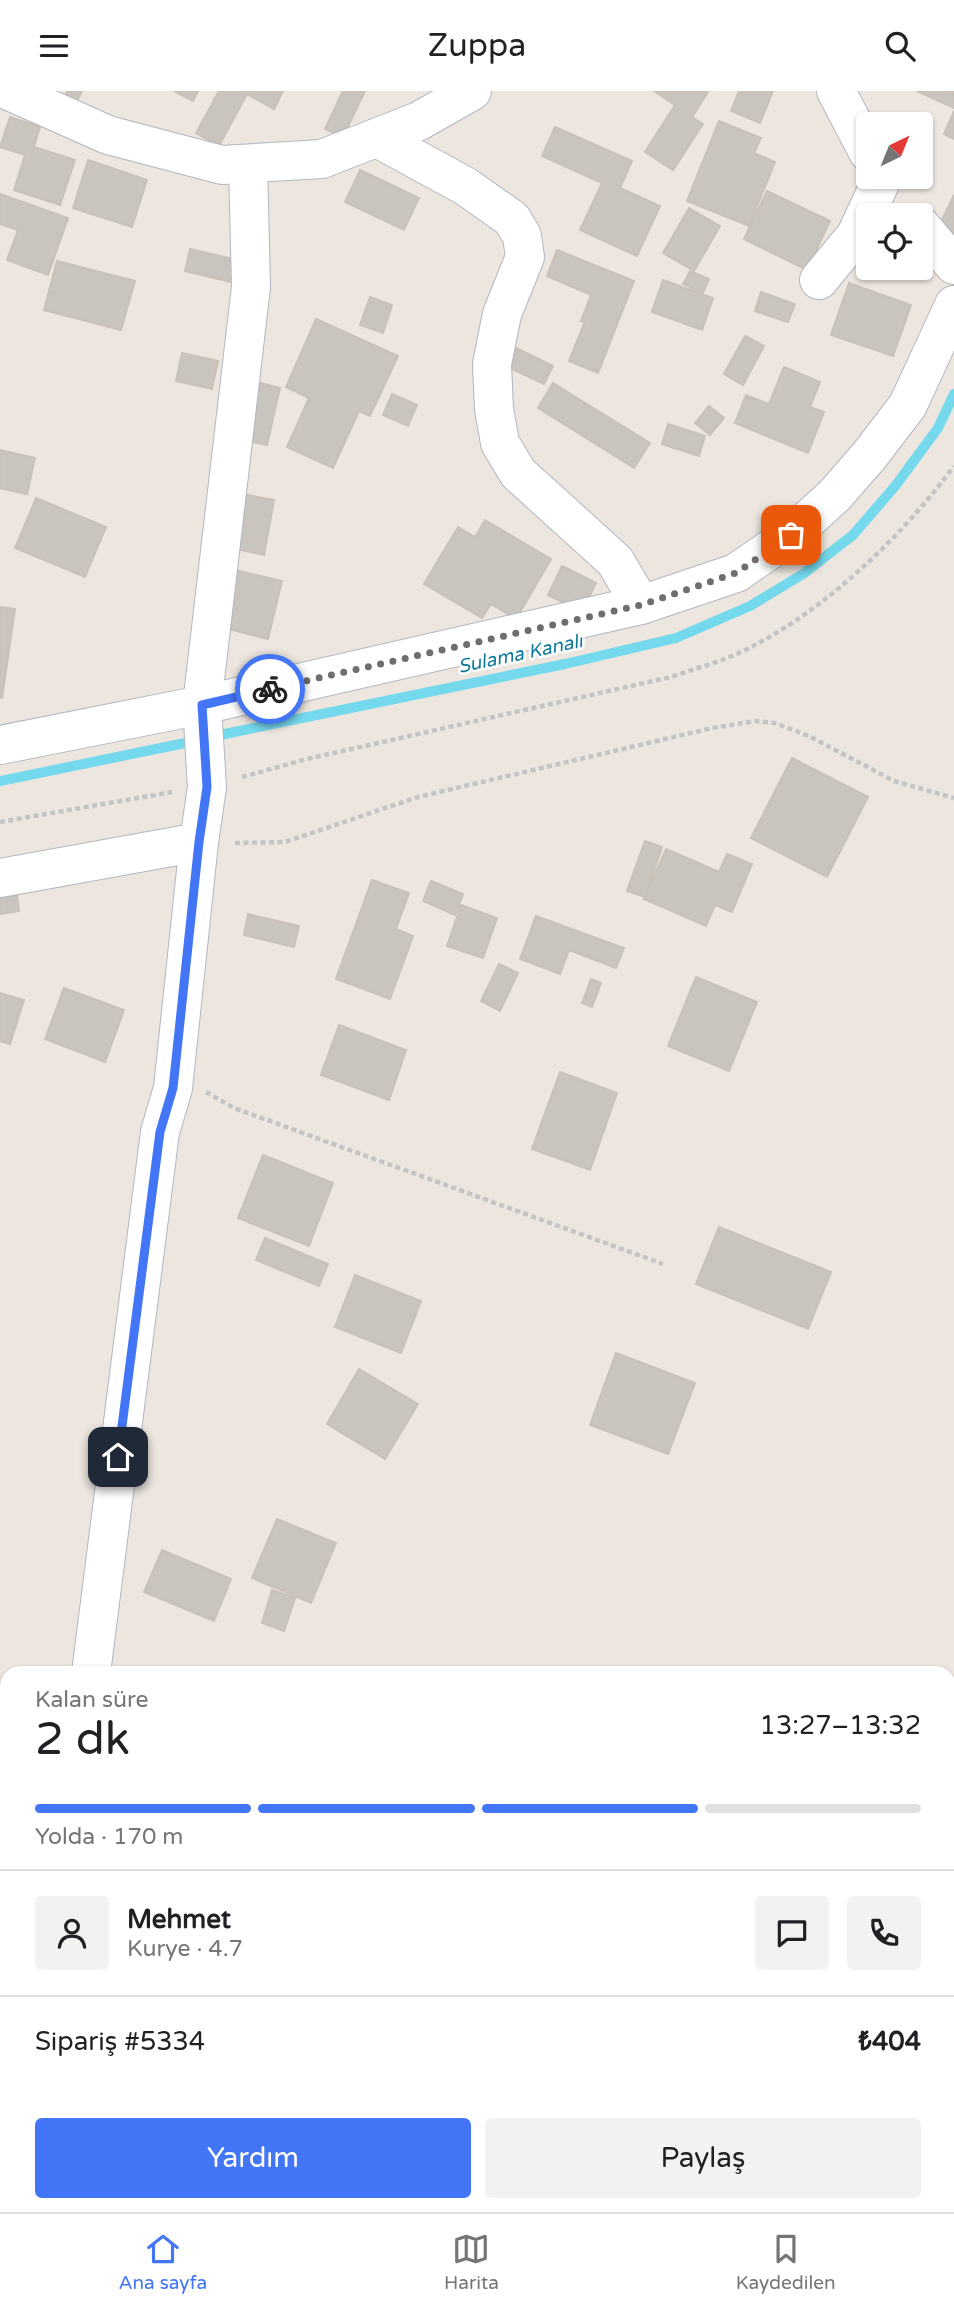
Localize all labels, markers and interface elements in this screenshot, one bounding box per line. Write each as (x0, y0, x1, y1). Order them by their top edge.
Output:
icon: menu (35, 27, 73, 65)
text: Zuppa (428, 27, 526, 65)
icon: search (881, 27, 919, 65)
north arrow (856, 112, 933, 189)
map controls (856, 112, 933, 280)
button: locate (856, 203, 933, 280)
pin (761, 505, 821, 565)
icon: bag (772, 516, 810, 554)
water label: Sulama Kanalı (456, 630, 586, 678)
courier (235, 654, 305, 724)
icon: bike (251, 670, 289, 708)
pin (88, 1427, 148, 1487)
icon: home (99, 1438, 137, 1476)
text: Kalan süre (35, 1686, 149, 1714)
text: 13:27–13:32 (760, 1710, 921, 1741)
text: 2 dk (35, 1712, 130, 1767)
text: Yolda · 170 m (35, 1823, 184, 1851)
button: person (35, 1896, 109, 1970)
button: chat (755, 1896, 829, 1970)
button: phone (847, 1896, 921, 1970)
text: Mehmet (127, 1904, 231, 1935)
text: Kurye · 4.7 (127, 1935, 243, 1963)
text: Sipariş #5334 (35, 2026, 205, 2057)
text: ₺404 (858, 2026, 921, 2057)
button: Yardım (35, 2118, 471, 2198)
button: Paylaş (485, 2118, 921, 2198)
tab: Ana sayfa (118, 2230, 207, 2294)
tab: Harita (444, 2230, 499, 2294)
tab: Kaydedilen (736, 2230, 836, 2294)

